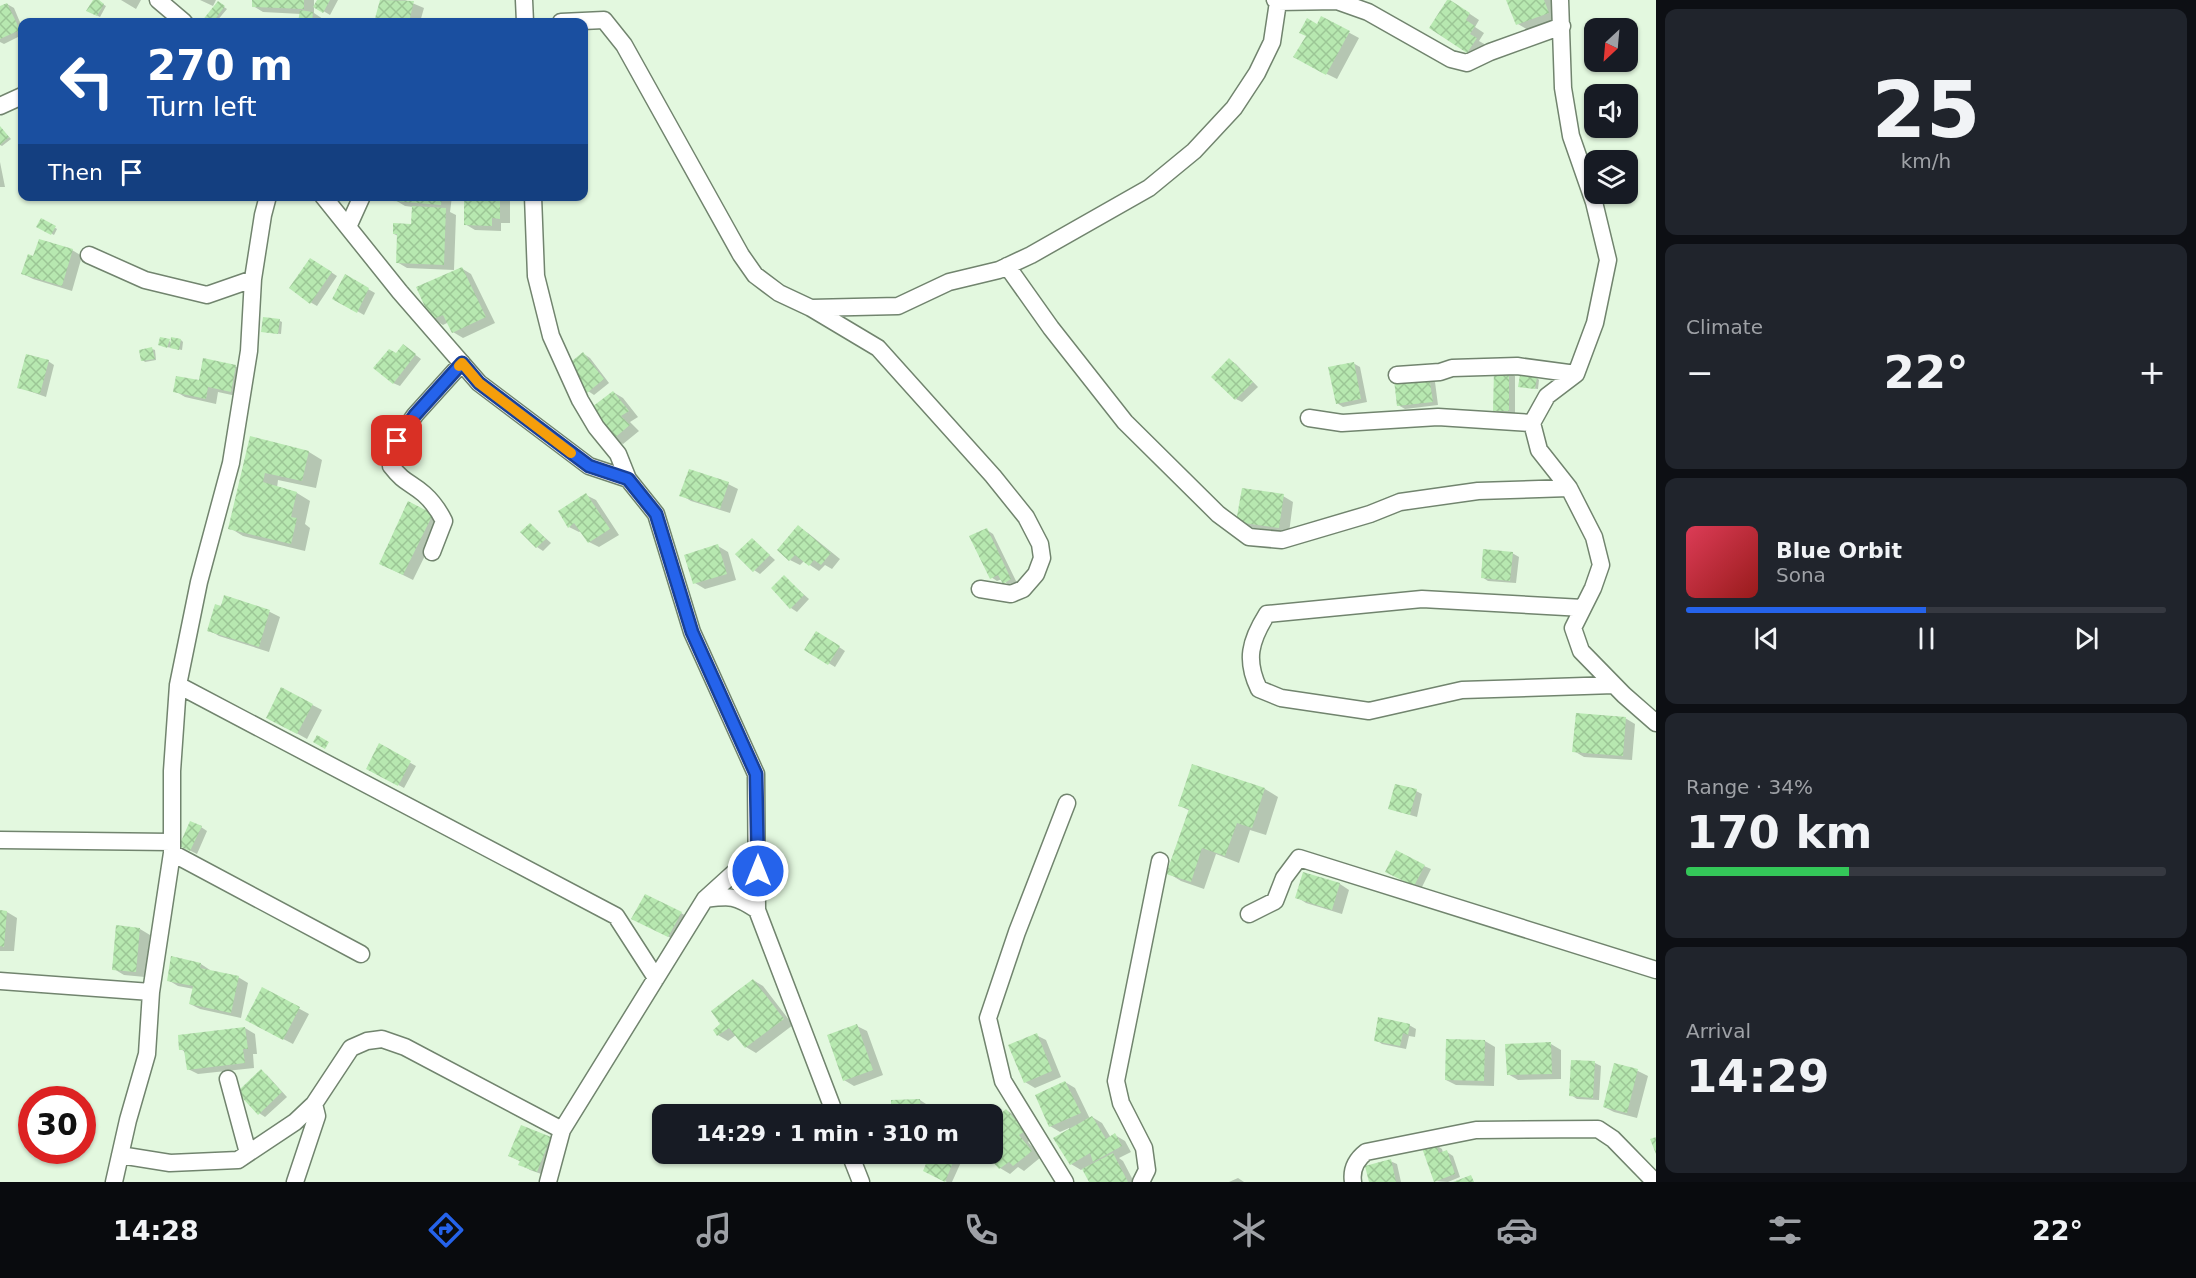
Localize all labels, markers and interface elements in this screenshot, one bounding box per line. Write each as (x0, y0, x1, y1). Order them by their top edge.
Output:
north arrow (1584, 18, 1638, 72)
map controls (1584, 18, 1638, 204)
text: 270 m (147, 41, 293, 90)
icon: left (48, 42, 126, 120)
text: 25 (1872, 65, 1980, 155)
button: sound (1584, 84, 1638, 138)
text: Turn left (147, 91, 257, 122)
text: km/h (1901, 149, 1951, 173)
button: layers (1584, 150, 1638, 204)
icon: arrive (115, 156, 148, 189)
text: Then (48, 160, 103, 185)
text: Climate (1686, 315, 1763, 339)
text: 22° (1883, 346, 1969, 399)
text: − (1686, 353, 1714, 392)
text: + (2138, 353, 2166, 392)
pin (371, 415, 422, 466)
icon: arrive (380, 424, 413, 457)
text: Blue Orbit (1776, 538, 1902, 563)
text: Sona (1776, 563, 1826, 587)
icon: previous (1750, 622, 1783, 655)
icon: pause (1910, 622, 1943, 655)
icon: next (2070, 622, 2103, 655)
text: Range · 34% (1686, 775, 1813, 799)
text: 170 km (1686, 806, 1872, 859)
position arrow (726, 839, 790, 903)
text: Arrival (1686, 1019, 1751, 1043)
text: 14:29 (1686, 1050, 1829, 1103)
speed limit sign: 30 (18, 1086, 96, 1164)
text: 14:29 · 1 min · 310 m (696, 1121, 959, 1146)
icon: directions (425, 1209, 467, 1251)
icon: music (693, 1209, 735, 1251)
icon: phone (960, 1209, 1002, 1251)
icon: climate (1228, 1209, 1270, 1251)
icon: car (1496, 1209, 1538, 1251)
icon: filters (1764, 1209, 1806, 1251)
text: 14:28 (113, 1215, 199, 1246)
text: 22° (2032, 1215, 2083, 1246)

